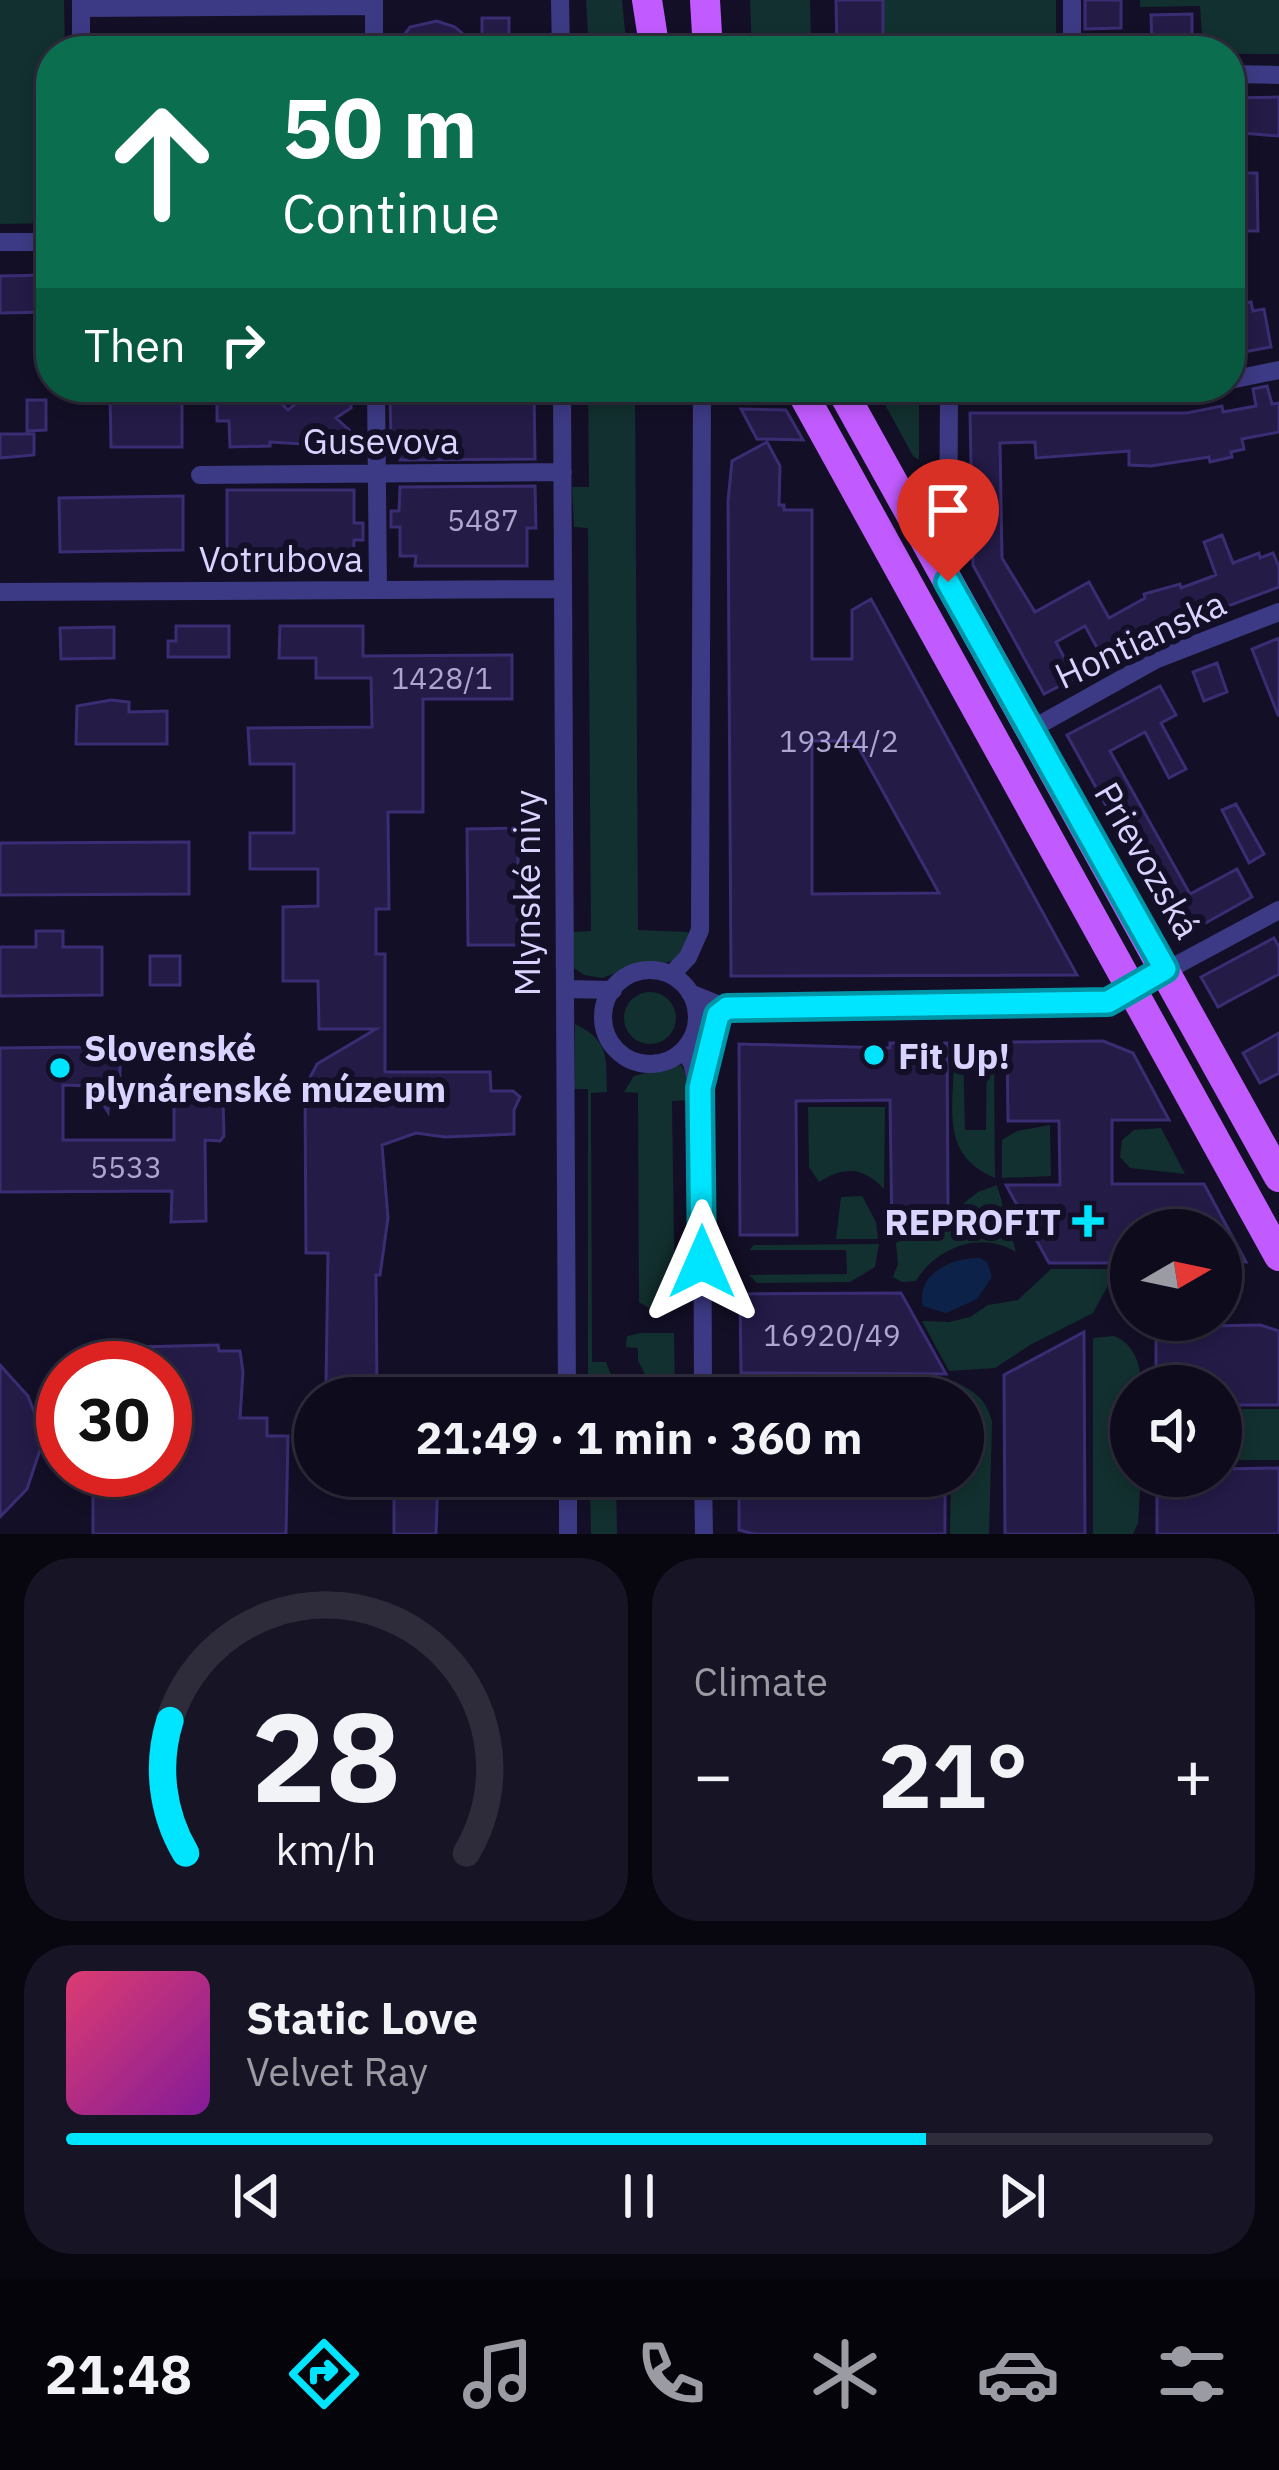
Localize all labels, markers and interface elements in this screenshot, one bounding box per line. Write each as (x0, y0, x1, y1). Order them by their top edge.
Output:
text: 50 m (282, 72, 478, 181)
icon: ahead (84, 84, 240, 240)
text: Continue (282, 178, 500, 248)
icon: right (210, 312, 276, 378)
text: Then (84, 316, 186, 374)
street label: Gusevova (303, 417, 459, 464)
pin (897, 459, 999, 582)
icon: arrive (915, 477, 981, 543)
house number: 5487 (447, 500, 519, 539)
street label: Votrubova (199, 535, 363, 582)
street label: Hontianska (1047, 579, 1233, 699)
house number: 1428/1 (391, 658, 493, 697)
house number: 19344/2 (779, 721, 899, 760)
street label: Prievozská (1084, 773, 1212, 947)
street label: Mlynské nivy (503, 790, 550, 996)
place label: Slovenské plynárenské múzeum (84, 1024, 446, 1112)
place label: Fit Up! (898, 1032, 1010, 1079)
marker: Fit Up! (861, 1042, 887, 1068)
marker: Slovenské plynárenské múzeum (47, 1055, 73, 1081)
house number: 5533 (90, 1147, 162, 1186)
place label: REPROFIT (884, 1198, 1061, 1245)
position arrow (639, 1199, 765, 1325)
marker: REPROFIT (1072, 1205, 1104, 1237)
north arrow (1110, 1209, 1242, 1341)
map controls (1110, 1209, 1242, 1497)
house number: 16920/49 (763, 1315, 901, 1354)
speed limit sign: 30 (36, 1341, 192, 1497)
button: sound (1110, 1365, 1242, 1497)
text: 21:49 · 1 min · 360 m (416, 1408, 862, 1466)
text: Climate (694, 1656, 828, 1707)
text: 28 (251, 1674, 401, 1836)
text: 21° (878, 1716, 1028, 1833)
text: − (694, 1731, 733, 1817)
text: + (1173, 1731, 1213, 1817)
text: km/h (275, 1820, 376, 1876)
text: Static Love (246, 1988, 478, 2046)
text: Velvet Ray (246, 2046, 428, 2097)
icon: previous (224, 2163, 290, 2229)
icon: pause (606, 2163, 672, 2229)
icon: next (989, 2163, 1055, 2229)
icon: directions (282, 2332, 366, 2416)
icon: music (456, 2332, 540, 2416)
icon: phone (629, 2332, 713, 2416)
icon: climate (803, 2332, 887, 2416)
icon: car (976, 2332, 1060, 2416)
icon: filters (1150, 2332, 1234, 2416)
text: 21:48 (45, 2339, 192, 2409)

